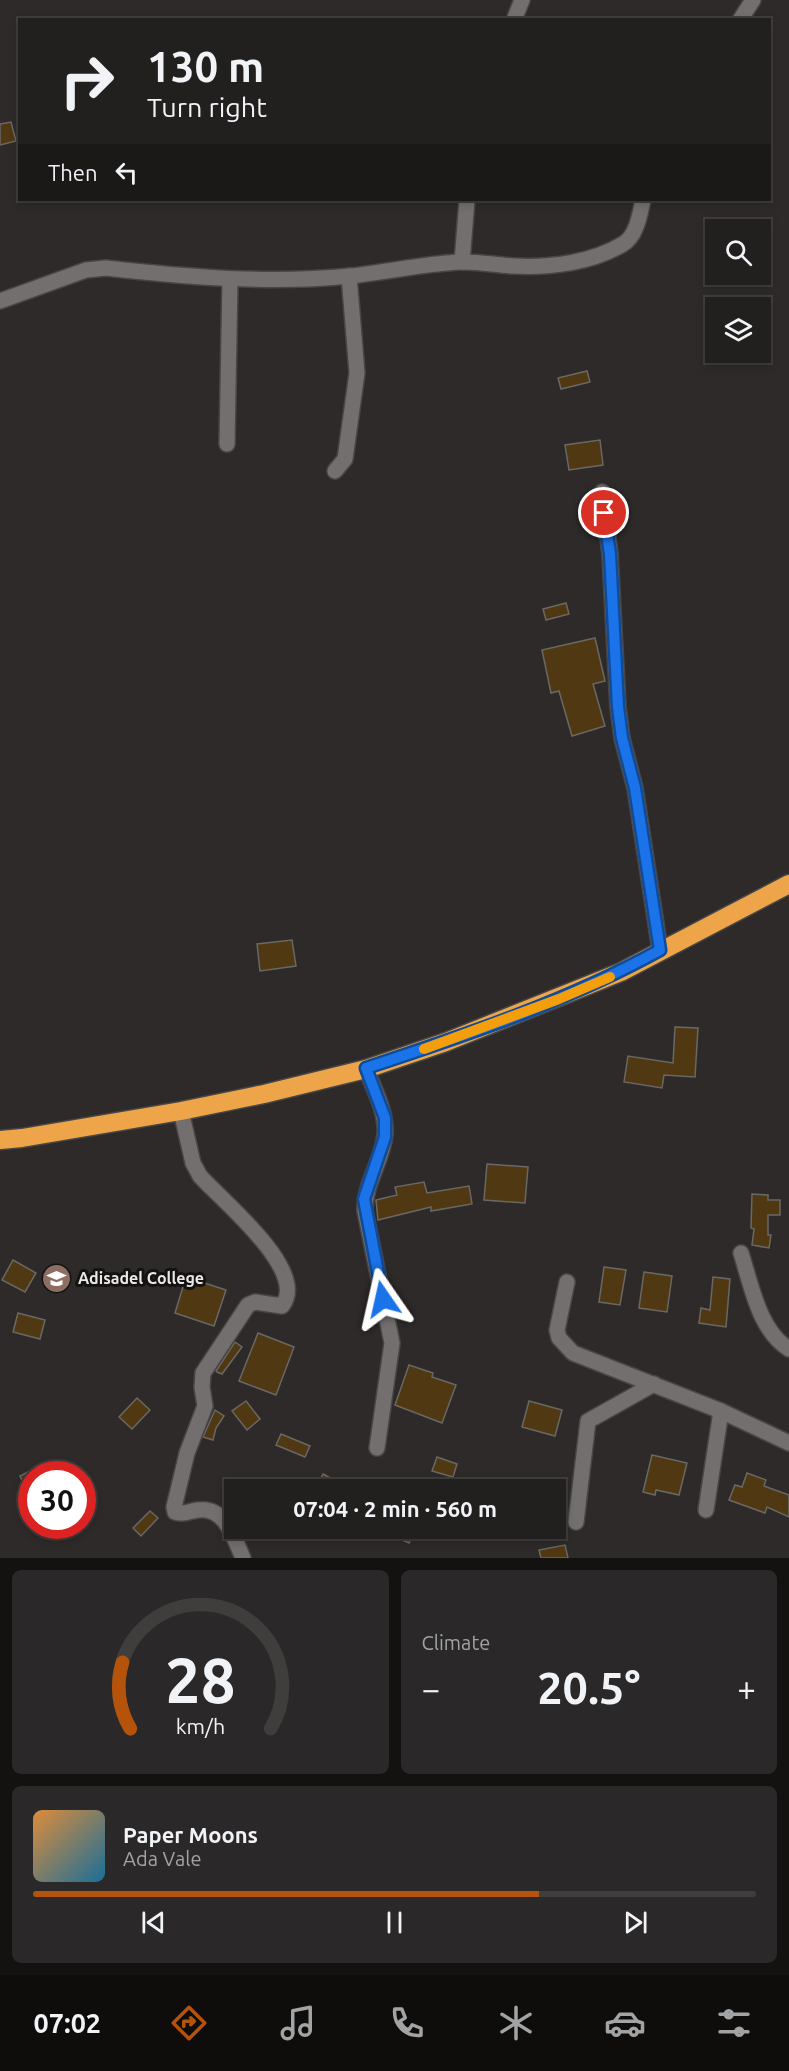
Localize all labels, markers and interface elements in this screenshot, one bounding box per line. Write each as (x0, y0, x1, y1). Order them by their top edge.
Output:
icon: right (48, 42, 126, 120)
text: 130 m (147, 43, 264, 90)
text: Turn right (147, 92, 267, 122)
icon: left (110, 156, 143, 189)
text: Then (48, 160, 98, 185)
map controls (705, 219, 771, 363)
button: search (705, 219, 771, 285)
button: layers (705, 297, 771, 363)
pin (578, 487, 629, 538)
icon: arrive (587, 496, 620, 529)
school or university icon: Adisadel College (41, 1262, 73, 1294)
position arrow (351, 1267, 415, 1331)
place label: Adisadel College (78, 1269, 204, 1287)
speed limit sign: 30 (18, 1461, 96, 1539)
text: 07:04 · 2 min · 560 m (293, 1496, 497, 1521)
text: Climate (422, 1631, 490, 1654)
text: 28 (165, 1645, 235, 1715)
text: 20.5° (537, 1662, 640, 1713)
text: − (422, 1670, 440, 1707)
text: + (737, 1670, 756, 1707)
text: km/h (175, 1714, 225, 1738)
text: Paper Moons (123, 1822, 258, 1847)
text: Ada Vale (123, 1847, 201, 1870)
icon: previous (137, 1906, 170, 1939)
icon: pause (378, 1906, 411, 1939)
icon: next (619, 1906, 652, 1939)
icon: directions (168, 2002, 210, 2044)
icon: music (277, 2002, 319, 2044)
icon: phone (386, 2002, 428, 2044)
icon: climate (495, 2002, 537, 2044)
icon: car (604, 2002, 646, 2044)
icon: filters (713, 2002, 755, 2044)
text: 07:02 (34, 2008, 101, 2038)

